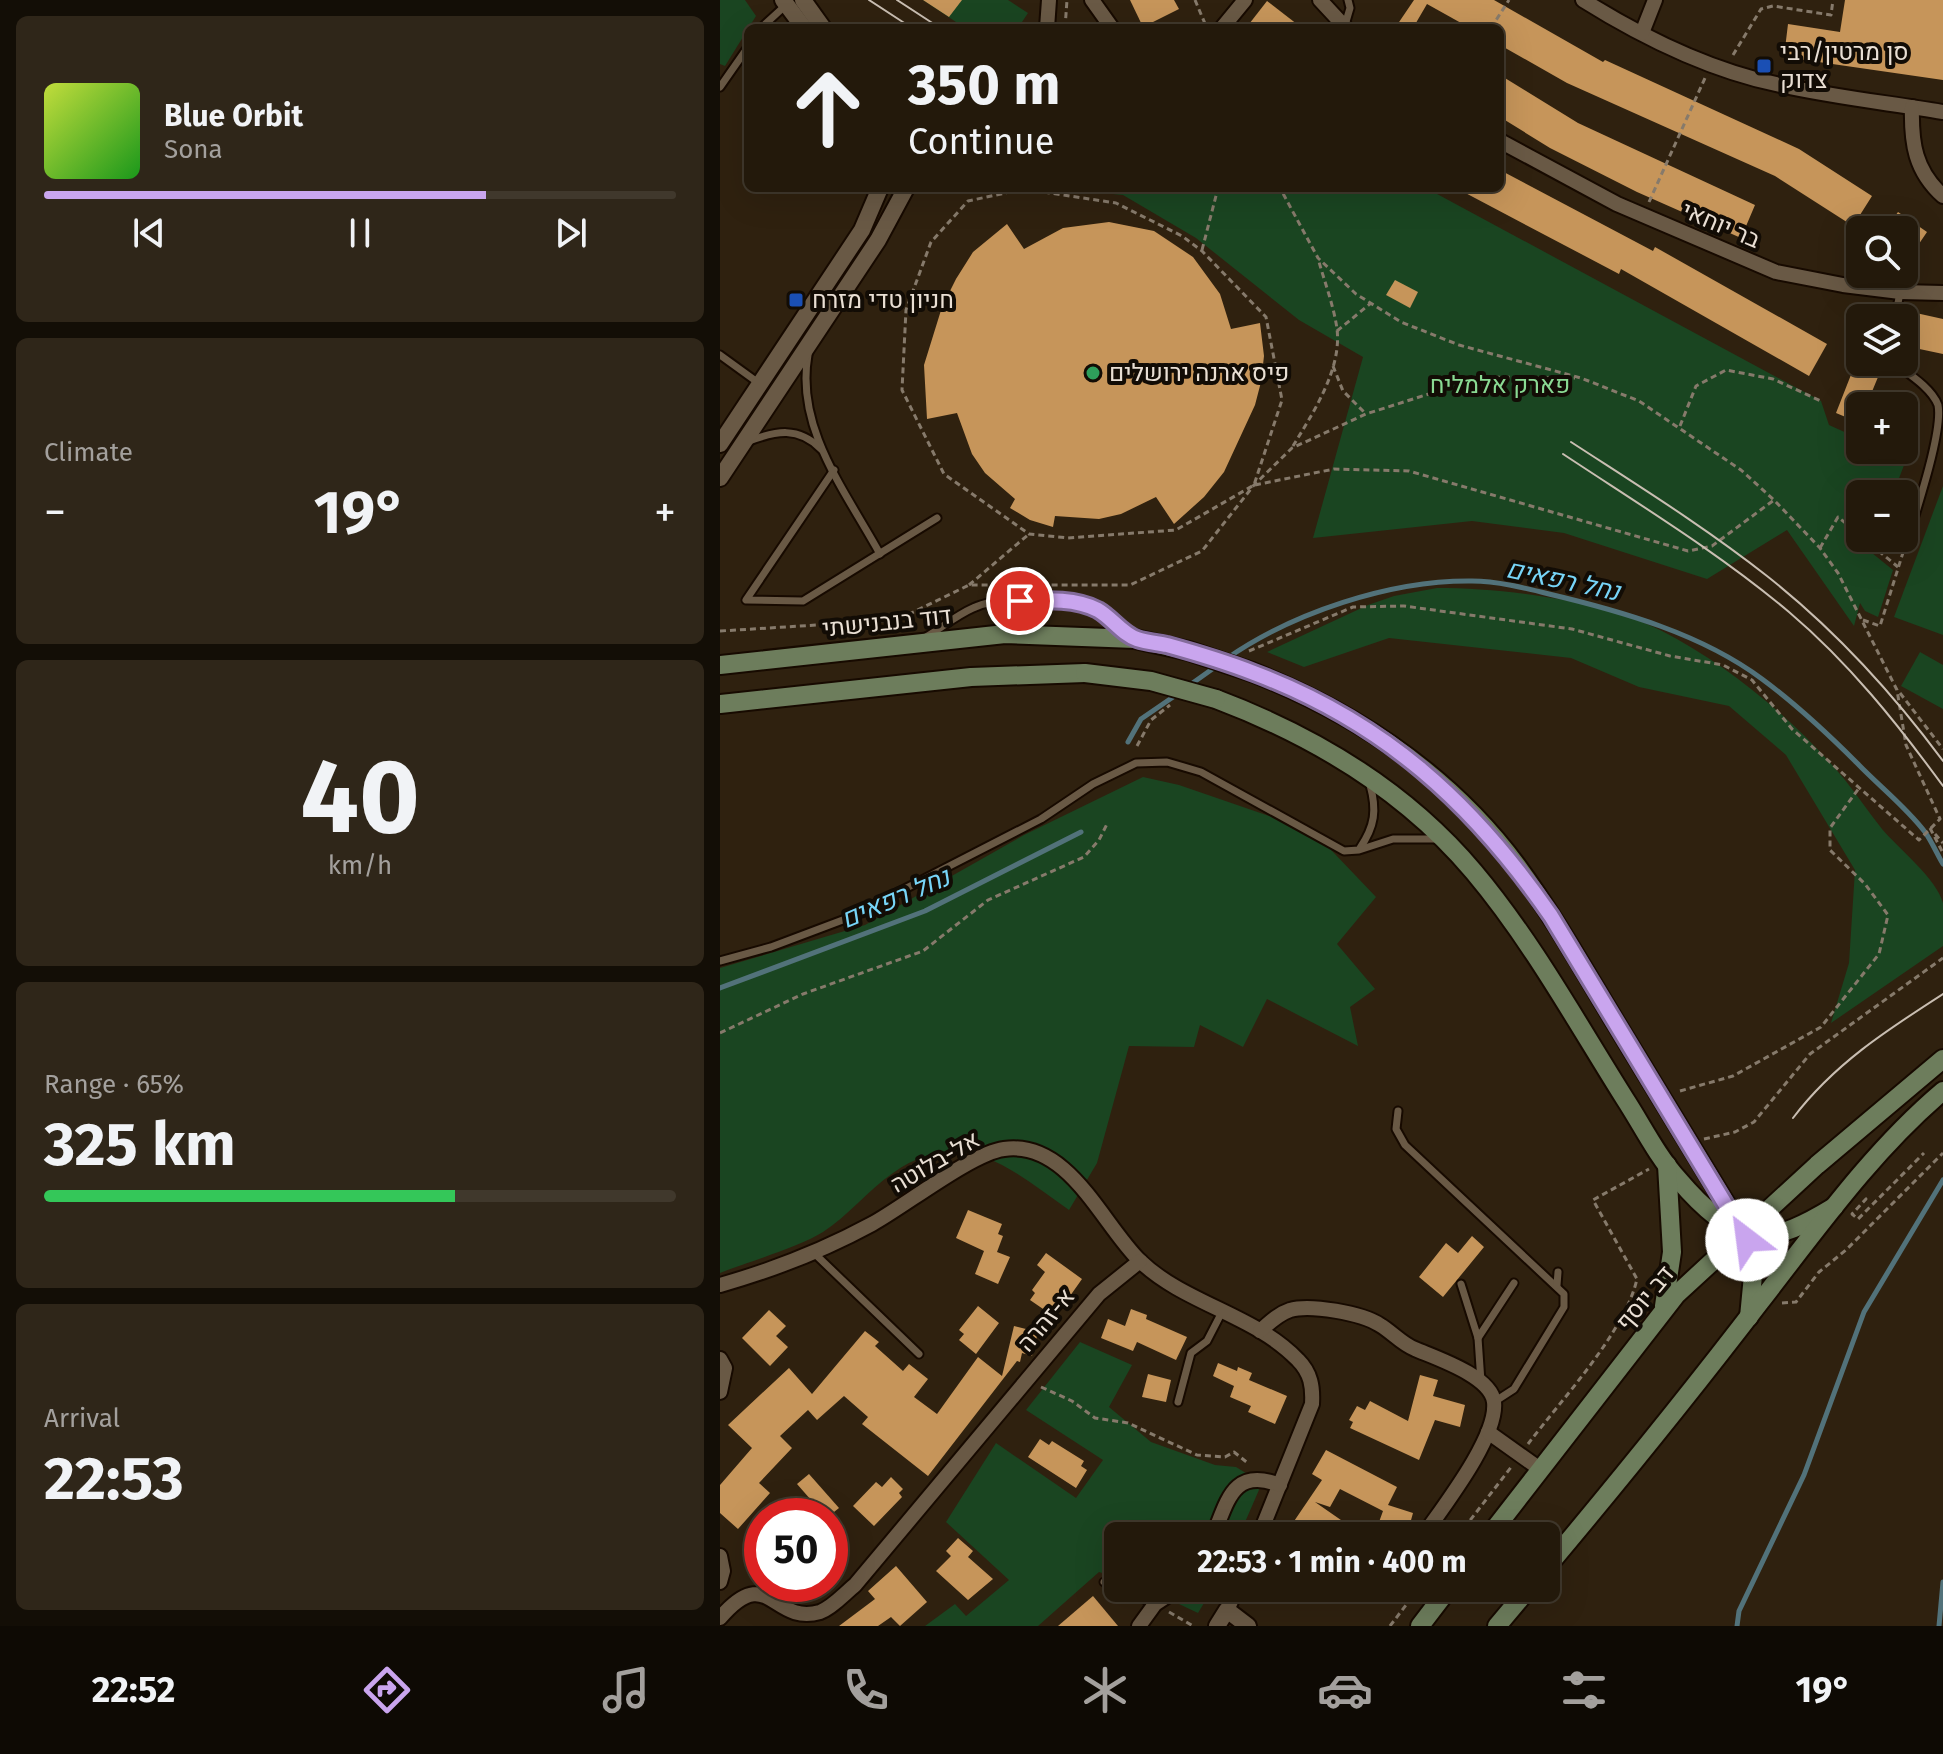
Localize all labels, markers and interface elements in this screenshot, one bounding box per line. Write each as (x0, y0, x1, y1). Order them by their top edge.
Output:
place label: סן מרטין/רבי צדוק (1780, 38, 1909, 94)
text: 350 m (908, 52, 1061, 119)
icon: ahead (776, 56, 880, 160)
marker: סן מרטין/רבי צדוק (1755, 57, 1773, 75)
text: Blue Orbit (164, 98, 303, 134)
text: Continue (908, 120, 1054, 164)
text: Sona (164, 134, 223, 165)
street label: בר יוחאי (1678, 196, 1765, 254)
icon: previous (127, 211, 171, 255)
icon: pause (338, 211, 382, 255)
icon: next (549, 211, 593, 255)
map controls (1846, 216, 1918, 552)
button: search (1846, 216, 1918, 288)
place label: חניון טדי מזרח (812, 286, 954, 314)
marker: חניון טדי מזרח (787, 291, 805, 309)
button: layers (1846, 304, 1918, 376)
place label: פיס ארנה ירושלים (1109, 359, 1289, 387)
marker: פיס ארנה ירושלים (1084, 364, 1102, 382)
park label: פארק אלמליח (1430, 371, 1570, 399)
button: + (1846, 392, 1918, 464)
text: Climate (44, 437, 133, 468)
text: 19° (314, 477, 406, 549)
button: − (1846, 480, 1918, 552)
text: − (44, 486, 66, 539)
text: + (654, 486, 676, 539)
water label: נחל רפאים (1503, 553, 1624, 608)
pin (986, 567, 1054, 635)
icon: arrive (998, 579, 1042, 623)
street label: דוד בנבנישתי (821, 601, 953, 643)
text: 40 (300, 735, 420, 860)
text: km/h (328, 850, 392, 881)
water label: נחל רפאים (836, 861, 956, 935)
text: Range · 65% (44, 1069, 184, 1100)
text: 325 km (44, 1109, 236, 1181)
street label: אל-בלוטה (885, 1125, 985, 1199)
position arrow (1705, 1198, 1789, 1282)
street label: דב יוסף (1610, 1260, 1680, 1336)
street label: א-זהרה (1012, 1283, 1080, 1357)
text: Arrival (44, 1403, 120, 1434)
text: 22:53 (44, 1443, 184, 1515)
speed limit sign: 50 (744, 1498, 848, 1602)
text: 22:53 · 1 min · 400 m (1197, 1544, 1467, 1580)
icon: directions (359, 1662, 415, 1718)
icon: music (598, 1662, 654, 1718)
icon: phone (838, 1662, 894, 1718)
icon: climate (1077, 1662, 1133, 1718)
icon: car (1317, 1662, 1373, 1718)
icon: filters (1556, 1662, 1612, 1718)
text: 22:52 (92, 1668, 175, 1712)
text: 19° (1796, 1668, 1851, 1712)

